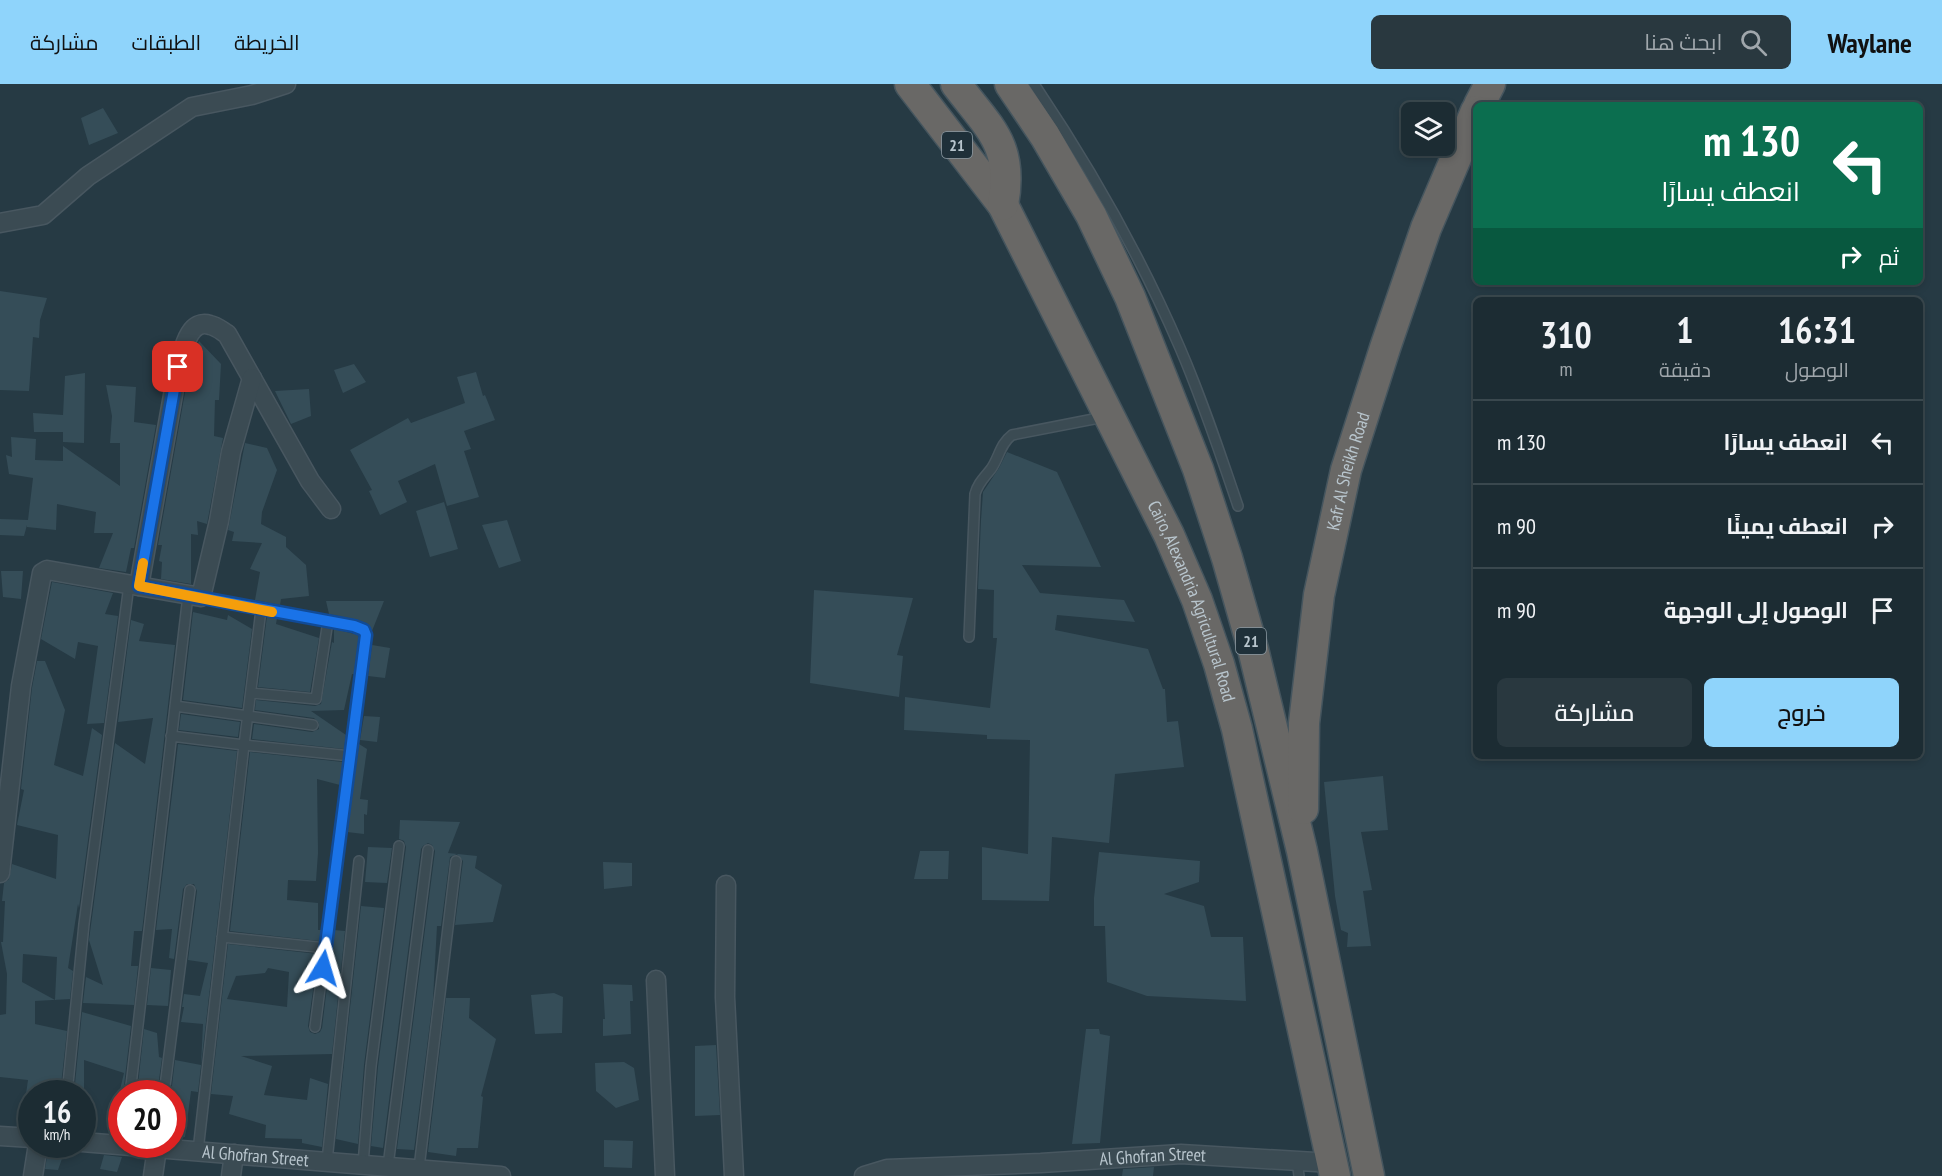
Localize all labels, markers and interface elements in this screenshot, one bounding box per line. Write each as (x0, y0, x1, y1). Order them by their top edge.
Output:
search box (1371, 15, 1791, 69)
text: Waylane (1827, 24, 1912, 61)
icon: search (1737, 26, 1770, 59)
text: ابحث هنا (1644, 28, 1722, 56)
text: مشاركة (30, 29, 99, 56)
text: الطبقات (132, 29, 201, 56)
text: الخريطة (234, 29, 300, 56)
map controls (1401, 102, 1455, 156)
button: layers (1401, 102, 1455, 156)
text: 130 m (1703, 113, 1800, 168)
icon: left (1821, 126, 1899, 204)
road number: 21 (942, 132, 972, 158)
text: انعطف يسارًا (1661, 174, 1800, 208)
icon: right (1834, 240, 1867, 273)
text: ثم (1879, 243, 1899, 271)
text: 1 (1676, 306, 1694, 353)
text: 16:31 (1778, 306, 1856, 353)
text: 310 (1540, 311, 1592, 358)
pin (152, 341, 203, 392)
icon: arrive (161, 350, 194, 383)
text: m (1559, 356, 1572, 382)
text: دقيقة (1659, 357, 1711, 383)
text: الوصول (1785, 357, 1849, 383)
street label: Kafr Al Sheikh Road (1321, 409, 1375, 533)
icon: left (1866, 426, 1899, 459)
text: 130 m (1497, 428, 1546, 456)
text: انعطف يسارًا (1724, 428, 1848, 456)
street label: Cairo, Alexandria Agricultural Road (1143, 497, 1241, 704)
icon: right (1866, 510, 1899, 543)
text: 90 m (1497, 512, 1536, 540)
text: انعطف يمينًا (1726, 512, 1848, 540)
icon: arrive (1866, 594, 1899, 627)
text: 90 m (1497, 596, 1536, 624)
text: الوصول إلى الوجهة (1664, 596, 1848, 624)
road number: 21 (1236, 628, 1266, 654)
button: مشاركة (1497, 678, 1692, 747)
button: خروج (1704, 678, 1899, 747)
position arrow (291, 936, 355, 1000)
speed limit sign: 20 (108, 1080, 186, 1158)
text: 16 (43, 1092, 71, 1131)
text: km/h (44, 1125, 70, 1144)
street label: Al Ghofran Street (201, 1140, 310, 1171)
street label: Al Ghofran Street (1099, 1142, 1207, 1170)

